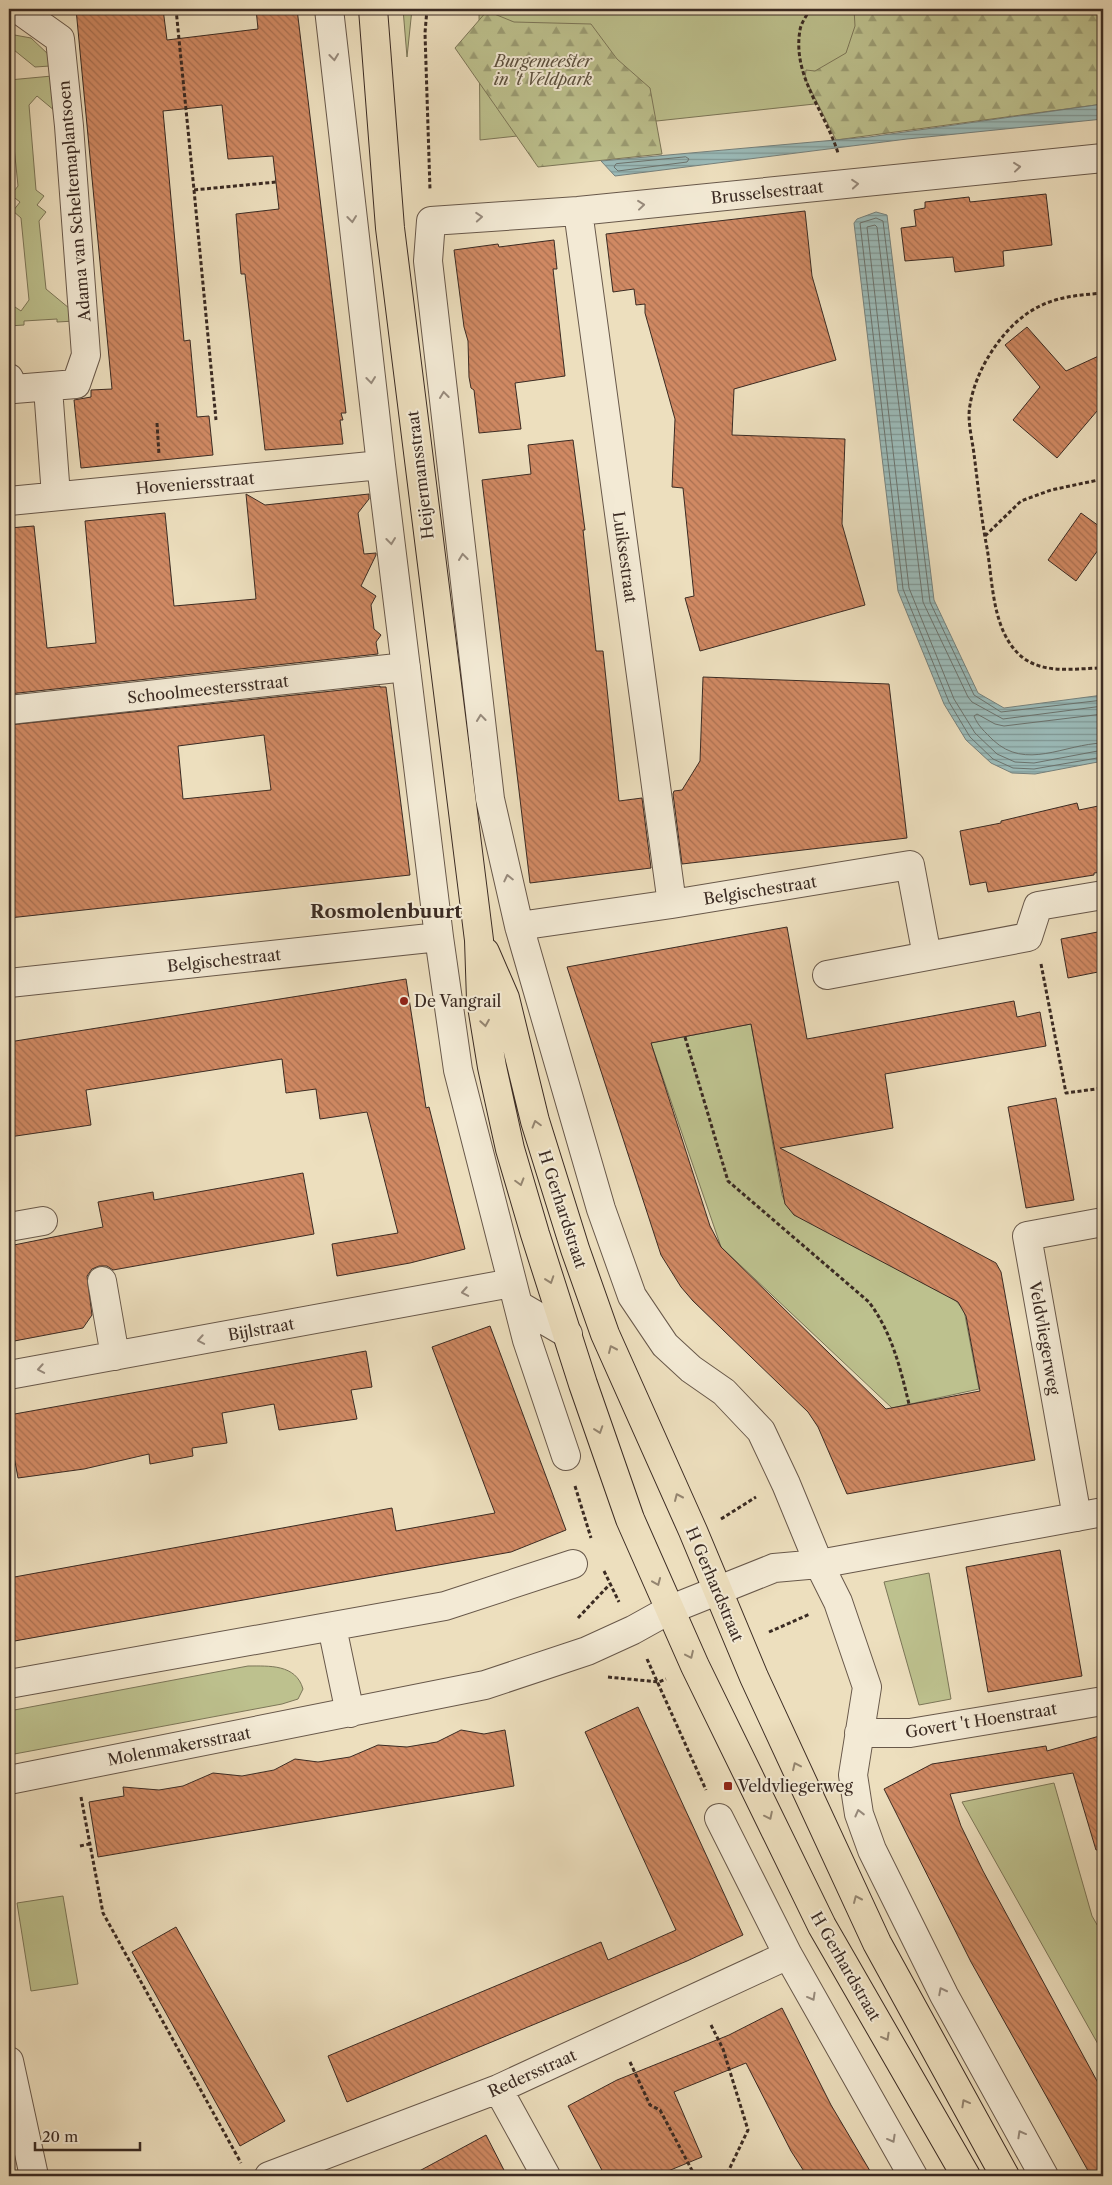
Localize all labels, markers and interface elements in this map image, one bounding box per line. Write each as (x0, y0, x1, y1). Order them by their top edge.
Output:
park label: Burgemeester in 't Veldpark (492, 51, 594, 89)
one-way arrow (328, 54, 339, 62)
street label: Adama van Scheltemaplantsoen (54, 80, 95, 323)
one-way arrow (1013, 162, 1021, 173)
street label: Brusselsestraat (710, 176, 825, 208)
one-way arrow (851, 179, 859, 190)
one-way arrow (637, 199, 645, 210)
one-way arrow (475, 212, 483, 223)
one-way arrow (346, 215, 357, 223)
one-way arrow (365, 376, 376, 384)
one-way arrow (439, 391, 450, 399)
street label: Heijermansstraat (402, 409, 438, 540)
street label: Hoveniersstraat (135, 468, 256, 498)
street label: Luiksestraat (609, 510, 641, 604)
one-way arrow (385, 538, 396, 546)
one-way arrow (458, 552, 469, 560)
street label: Schoolmeestersstraat (126, 671, 290, 707)
one-way arrow (476, 714, 487, 722)
street label: Belgischestraat (702, 871, 818, 909)
one-way arrow (503, 874, 514, 883)
district label: Rosmolenbuurt (310, 900, 462, 923)
street label: Belgischestraat (166, 944, 282, 976)
place label: De Vangrail (414, 991, 502, 1011)
marker: De Vangrail (398, 995, 410, 1007)
one-way arrow (479, 1019, 489, 1027)
one-way arrow (531, 1120, 541, 1128)
street label: H Gerhardstraat (534, 1147, 592, 1271)
one-way arrow (514, 1177, 524, 1185)
one-way arrow (544, 1275, 554, 1284)
street label: Veldvliegerweg (1025, 1279, 1065, 1397)
one-way arrow (460, 1287, 469, 1297)
street label: Bijlstraat (226, 1313, 296, 1345)
one-way arrow (197, 1334, 206, 1345)
one-way arrow (607, 1345, 618, 1354)
one-way arrow (37, 1363, 46, 1374)
one-way arrow (593, 1426, 603, 1434)
one-way arrow (674, 1493, 684, 1502)
street label: H Gerhardstraat (682, 1523, 748, 1645)
one-way arrow (651, 1577, 662, 1586)
one-way arrow (684, 1650, 694, 1659)
street label: Govert 't Hoenstraat (904, 1698, 1058, 1742)
street label: Molenmakersstraat (106, 1722, 253, 1770)
one-way arrow (792, 1762, 802, 1771)
place label: Veldvliegerweg (737, 1776, 853, 1796)
marker: Veldvliegerweg (722, 1780, 734, 1792)
one-way arrow (854, 1808, 865, 1817)
one-way arrow (763, 1811, 773, 1820)
one-way arrow (853, 1895, 864, 1904)
street label: H Gerhardstraat (807, 1908, 886, 2025)
one-way arrow (938, 1987, 948, 1996)
one-way arrow (806, 1992, 816, 2001)
one-way arrow (880, 2031, 890, 2040)
street label: Redersstraat (485, 2044, 580, 2101)
one-way arrow (961, 2099, 971, 2108)
scale bar (35, 2120, 140, 2152)
text: 20 m (42, 2127, 78, 2146)
one-way arrow (1017, 2130, 1027, 2139)
one-way arrow (885, 2134, 895, 2143)

